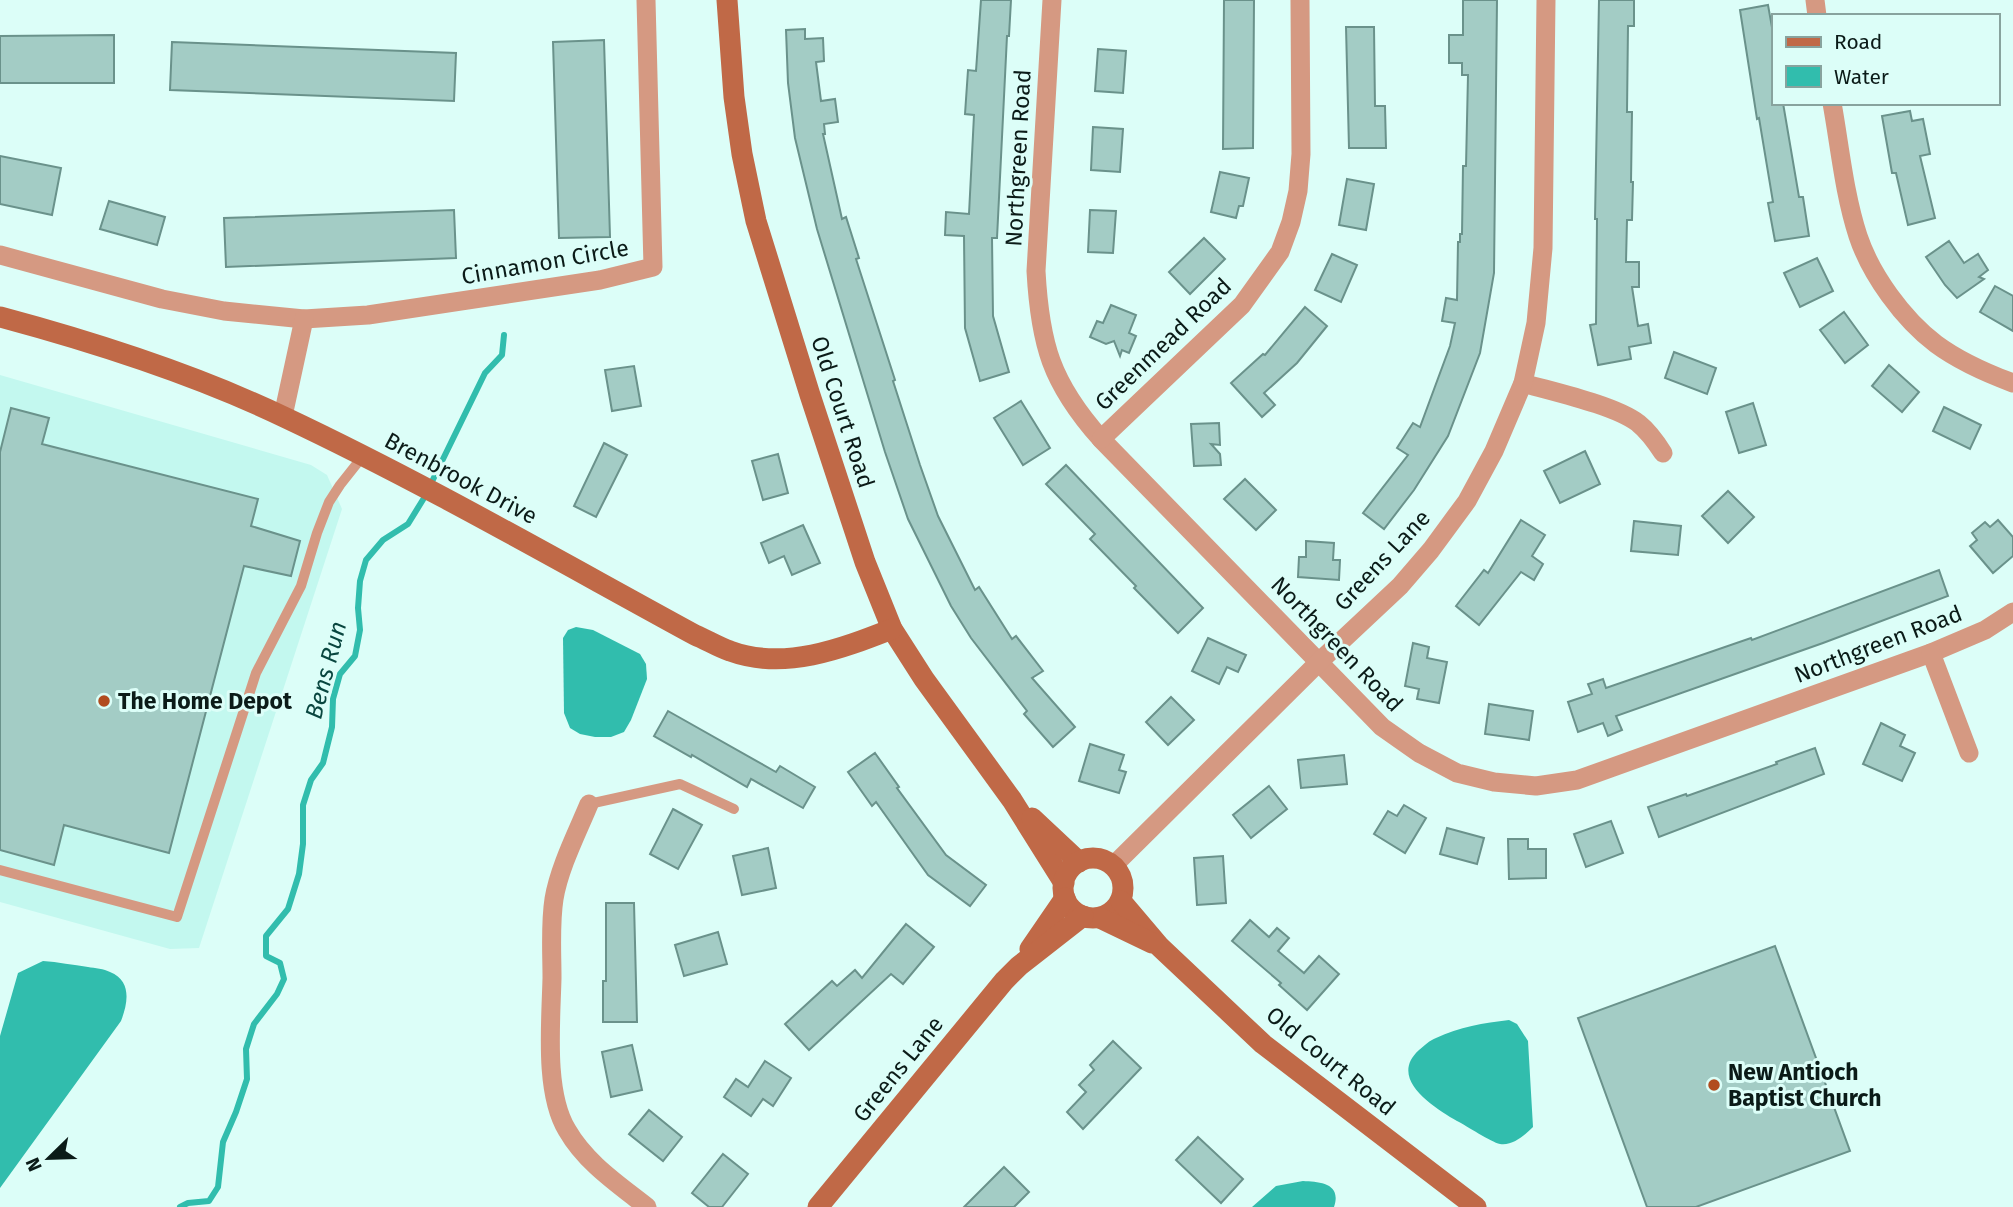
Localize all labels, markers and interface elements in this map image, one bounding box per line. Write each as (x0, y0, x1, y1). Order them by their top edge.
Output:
legend (1772, 14, 1999, 105)
text: Road (1834, 29, 1882, 55)
text: Water (1834, 64, 1889, 90)
street label: Northgreen Road (999, 69, 1037, 247)
street label: Cinnamon Circle (459, 234, 631, 290)
street label: Greenmead Road (1089, 272, 1237, 416)
street label: Old Court Road (805, 333, 881, 491)
street label: Brenbrook Drive (380, 426, 542, 530)
street label: Greens Lane (1328, 504, 1436, 616)
street label: Northgreen Road (1265, 570, 1409, 718)
street label: Northgreen Road (1790, 599, 1966, 689)
water label: Bens Run (300, 618, 352, 722)
place label: The Home Depot (118, 687, 293, 715)
marker: The Home Depot (96, 693, 112, 709)
street label: Old Court Road (1261, 1000, 1401, 1122)
street label: Greens Lane (847, 1011, 949, 1127)
place label: New Antioch Baptist Church (1728, 1058, 1882, 1112)
marker: New Antioch Baptist Church (1706, 1077, 1722, 1093)
north arrow (14, 1123, 84, 1193)
text: N (21, 1154, 47, 1175)

